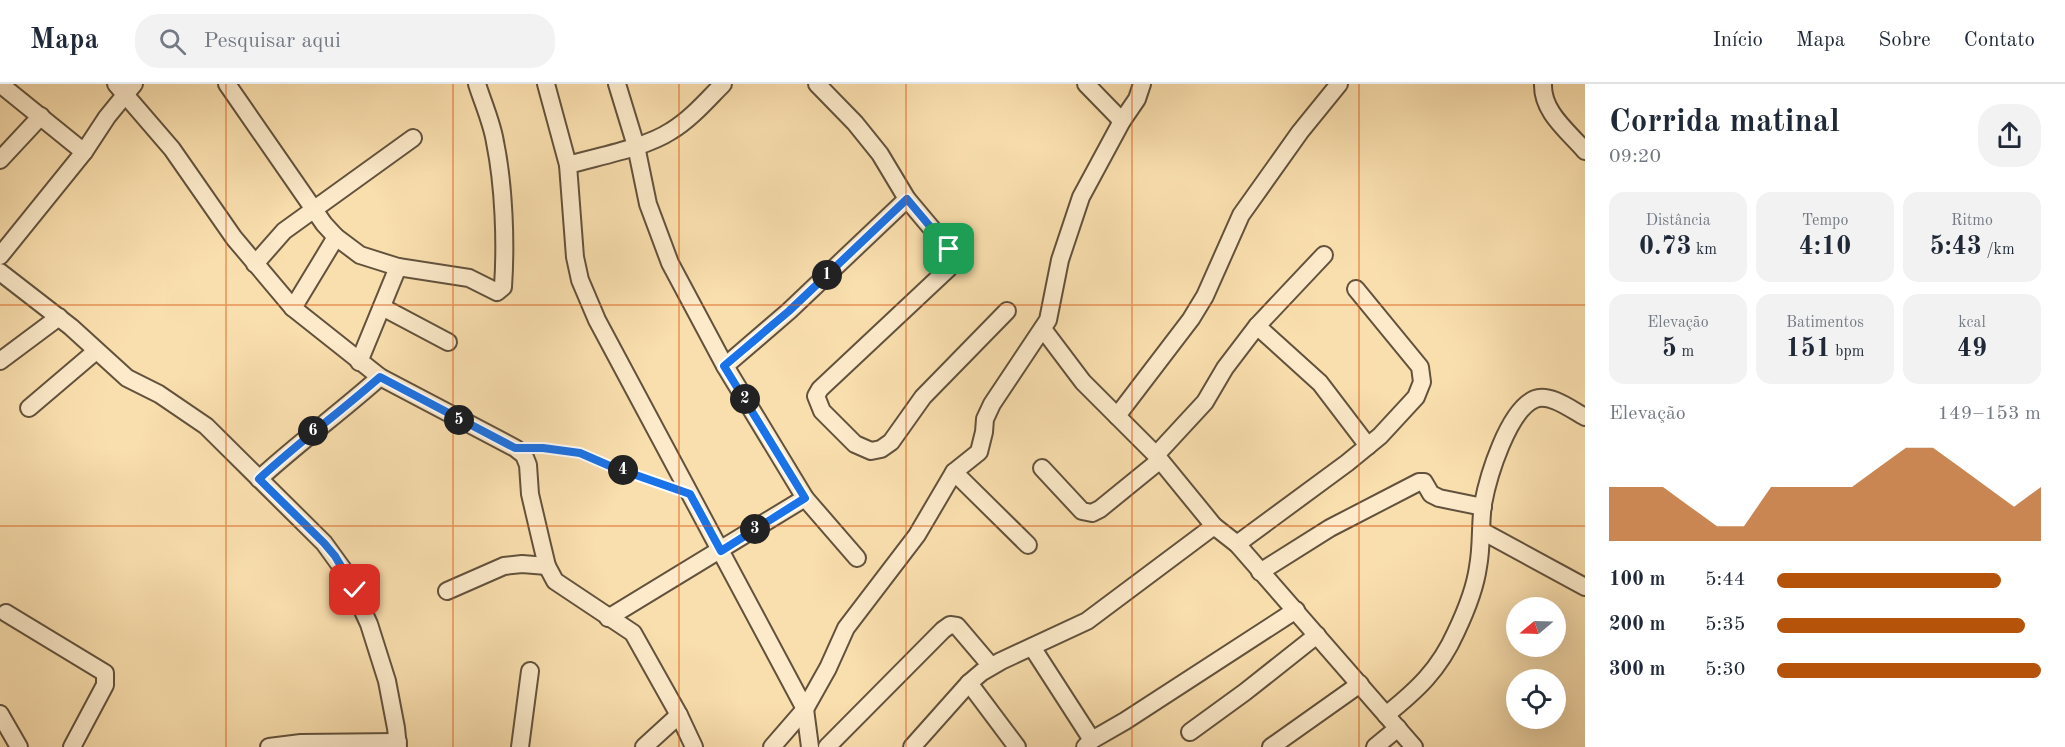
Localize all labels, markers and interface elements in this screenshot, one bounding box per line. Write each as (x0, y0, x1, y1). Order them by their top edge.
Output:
search box (135, 14, 555, 68)
icon: search (156, 25, 189, 58)
text: Mapa (30, 27, 99, 55)
text: Pesquisar aqui (204, 30, 341, 52)
text: Início (1712, 30, 1763, 51)
text: Mapa (1796, 30, 1845, 51)
text: Sobre (1878, 30, 1931, 51)
text: Contato (1964, 30, 2035, 51)
button: share (1978, 104, 2041, 167)
text: Corrida matinal (1609, 106, 1840, 139)
text: 09:20 (1609, 147, 1661, 167)
text: Distância (1645, 213, 1711, 229)
text: Tempo (1802, 213, 1848, 229)
text: Ritmo (1951, 213, 1993, 229)
pin (923, 223, 974, 274)
icon: arrive (932, 232, 965, 265)
text: 0.73 (1639, 234, 1692, 260)
text: 4:10 (1799, 234, 1851, 260)
text: 5:43 (1929, 234, 1982, 260)
text: km (1692, 242, 1717, 258)
text: /km (1982, 242, 2015, 258)
pin: 1 (812, 260, 842, 290)
text: 1 (822, 267, 832, 283)
text: Elevação (1647, 315, 1709, 331)
text: Batimentos (1786, 315, 1864, 331)
text: kcal (1958, 315, 1986, 331)
text: 5 (1662, 336, 1677, 362)
text: 151 (1786, 336, 1831, 362)
text: 49 (1957, 336, 1987, 362)
text: m (1677, 344, 1694, 360)
text: bpm (1831, 344, 1864, 360)
pin: 2 (730, 384, 760, 414)
text: 2 (740, 391, 750, 407)
text: Elevação (1609, 404, 1686, 424)
text: 149–153 m (1938, 404, 2041, 424)
pin: 5 (444, 405, 474, 435)
text: 5 (454, 412, 464, 428)
pin: 6 (298, 416, 328, 446)
text: 6 (308, 423, 318, 439)
pin: 4 (608, 455, 638, 485)
text: 4 (618, 462, 628, 478)
pin: 3 (740, 514, 770, 544)
text: 3 (750, 521, 760, 537)
pin (329, 564, 380, 615)
text: 100 m (1609, 570, 1665, 590)
text: 5:44 (1705, 570, 1745, 590)
icon: check (338, 573, 371, 606)
north arrow (1506, 597, 1566, 657)
map controls (1506, 597, 1566, 729)
text: 200 m (1609, 615, 1665, 635)
text: 5:35 (1705, 615, 1745, 635)
text: 300 m (1609, 660, 1665, 680)
text: 5:30 (1705, 660, 1745, 680)
button: locate (1506, 669, 1566, 729)

